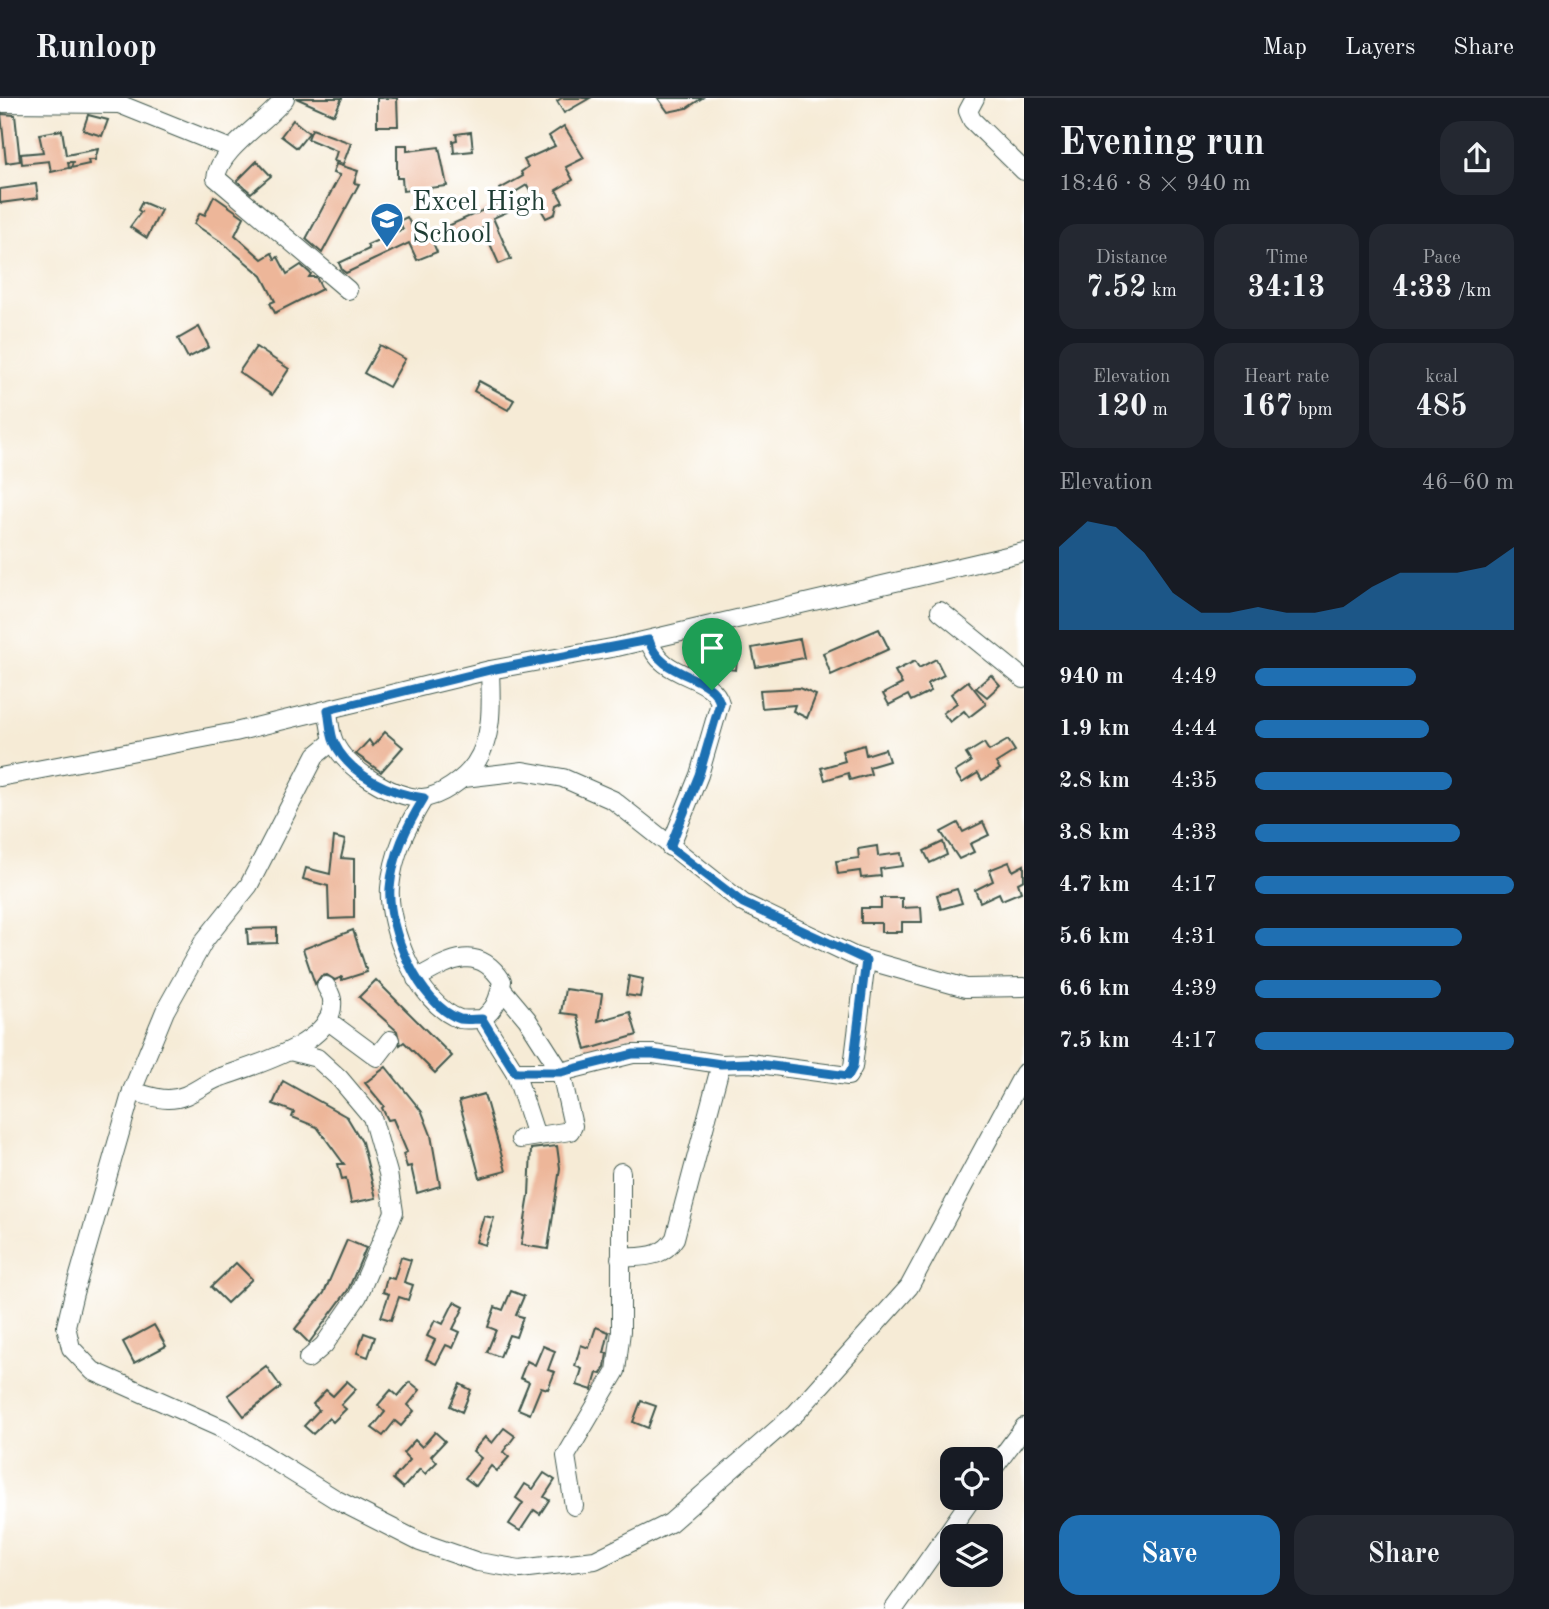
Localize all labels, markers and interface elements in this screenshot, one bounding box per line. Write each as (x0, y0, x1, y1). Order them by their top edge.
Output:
text: Runloop (35, 32, 157, 65)
text: Map (1263, 36, 1307, 60)
text: Layers (1345, 36, 1415, 60)
text: Share (1453, 36, 1514, 60)
button: share (1440, 121, 1514, 195)
text: Evening run (1059, 125, 1265, 163)
text: 18:46 · 8 × 940 m (1059, 172, 1251, 195)
place label: Excel High School (412, 189, 546, 249)
school or university icon: Excel High School (368, 200, 406, 249)
text: Distance (1096, 249, 1167, 268)
text: Time (1265, 249, 1308, 268)
text: Pace (1422, 249, 1461, 268)
text: 7.52 (1086, 273, 1147, 303)
text: 34:13 (1248, 273, 1326, 303)
text: 4:33 (1392, 273, 1452, 303)
text: km (1147, 282, 1177, 301)
text: /km (1452, 282, 1491, 301)
text: Elevation (1093, 368, 1170, 387)
text: Heart rate (1244, 368, 1329, 387)
text: kcal (1425, 368, 1458, 387)
text: 120 (1095, 392, 1147, 422)
text: 167 (1240, 392, 1293, 422)
text: 485 (1415, 392, 1468, 422)
text: m (1147, 401, 1168, 420)
text: bpm (1293, 401, 1333, 420)
text: Elevation (1059, 471, 1153, 494)
text: 46–60 m (1422, 471, 1514, 494)
pin (682, 618, 742, 690)
icon: arrive (693, 629, 731, 667)
text: 940 m (1059, 665, 1124, 688)
text: 4:49 (1171, 665, 1217, 688)
text: 1.9 km (1059, 717, 1130, 740)
text: 4:44 (1171, 717, 1217, 740)
text: 2.8 km (1059, 769, 1130, 792)
text: 4:35 (1171, 769, 1217, 792)
text: 3.8 km (1059, 821, 1130, 844)
text: 4:33 (1171, 821, 1217, 844)
text: 4.7 km (1059, 873, 1130, 896)
text: 4:17 (1171, 873, 1217, 896)
text: 5.6 km (1059, 925, 1130, 948)
text: 4:31 (1171, 925, 1217, 948)
text: 6.6 km (1059, 977, 1130, 1000)
text: 4:39 (1171, 977, 1217, 1000)
text: 7.5 km (1059, 1029, 1130, 1052)
text: 4:17 (1171, 1029, 1217, 1052)
map controls (940, 1447, 1003, 1587)
button: locate (940, 1447, 1003, 1510)
button: Save (1059, 1515, 1280, 1595)
button: Share (1294, 1515, 1514, 1595)
button: layers (940, 1524, 1003, 1587)

